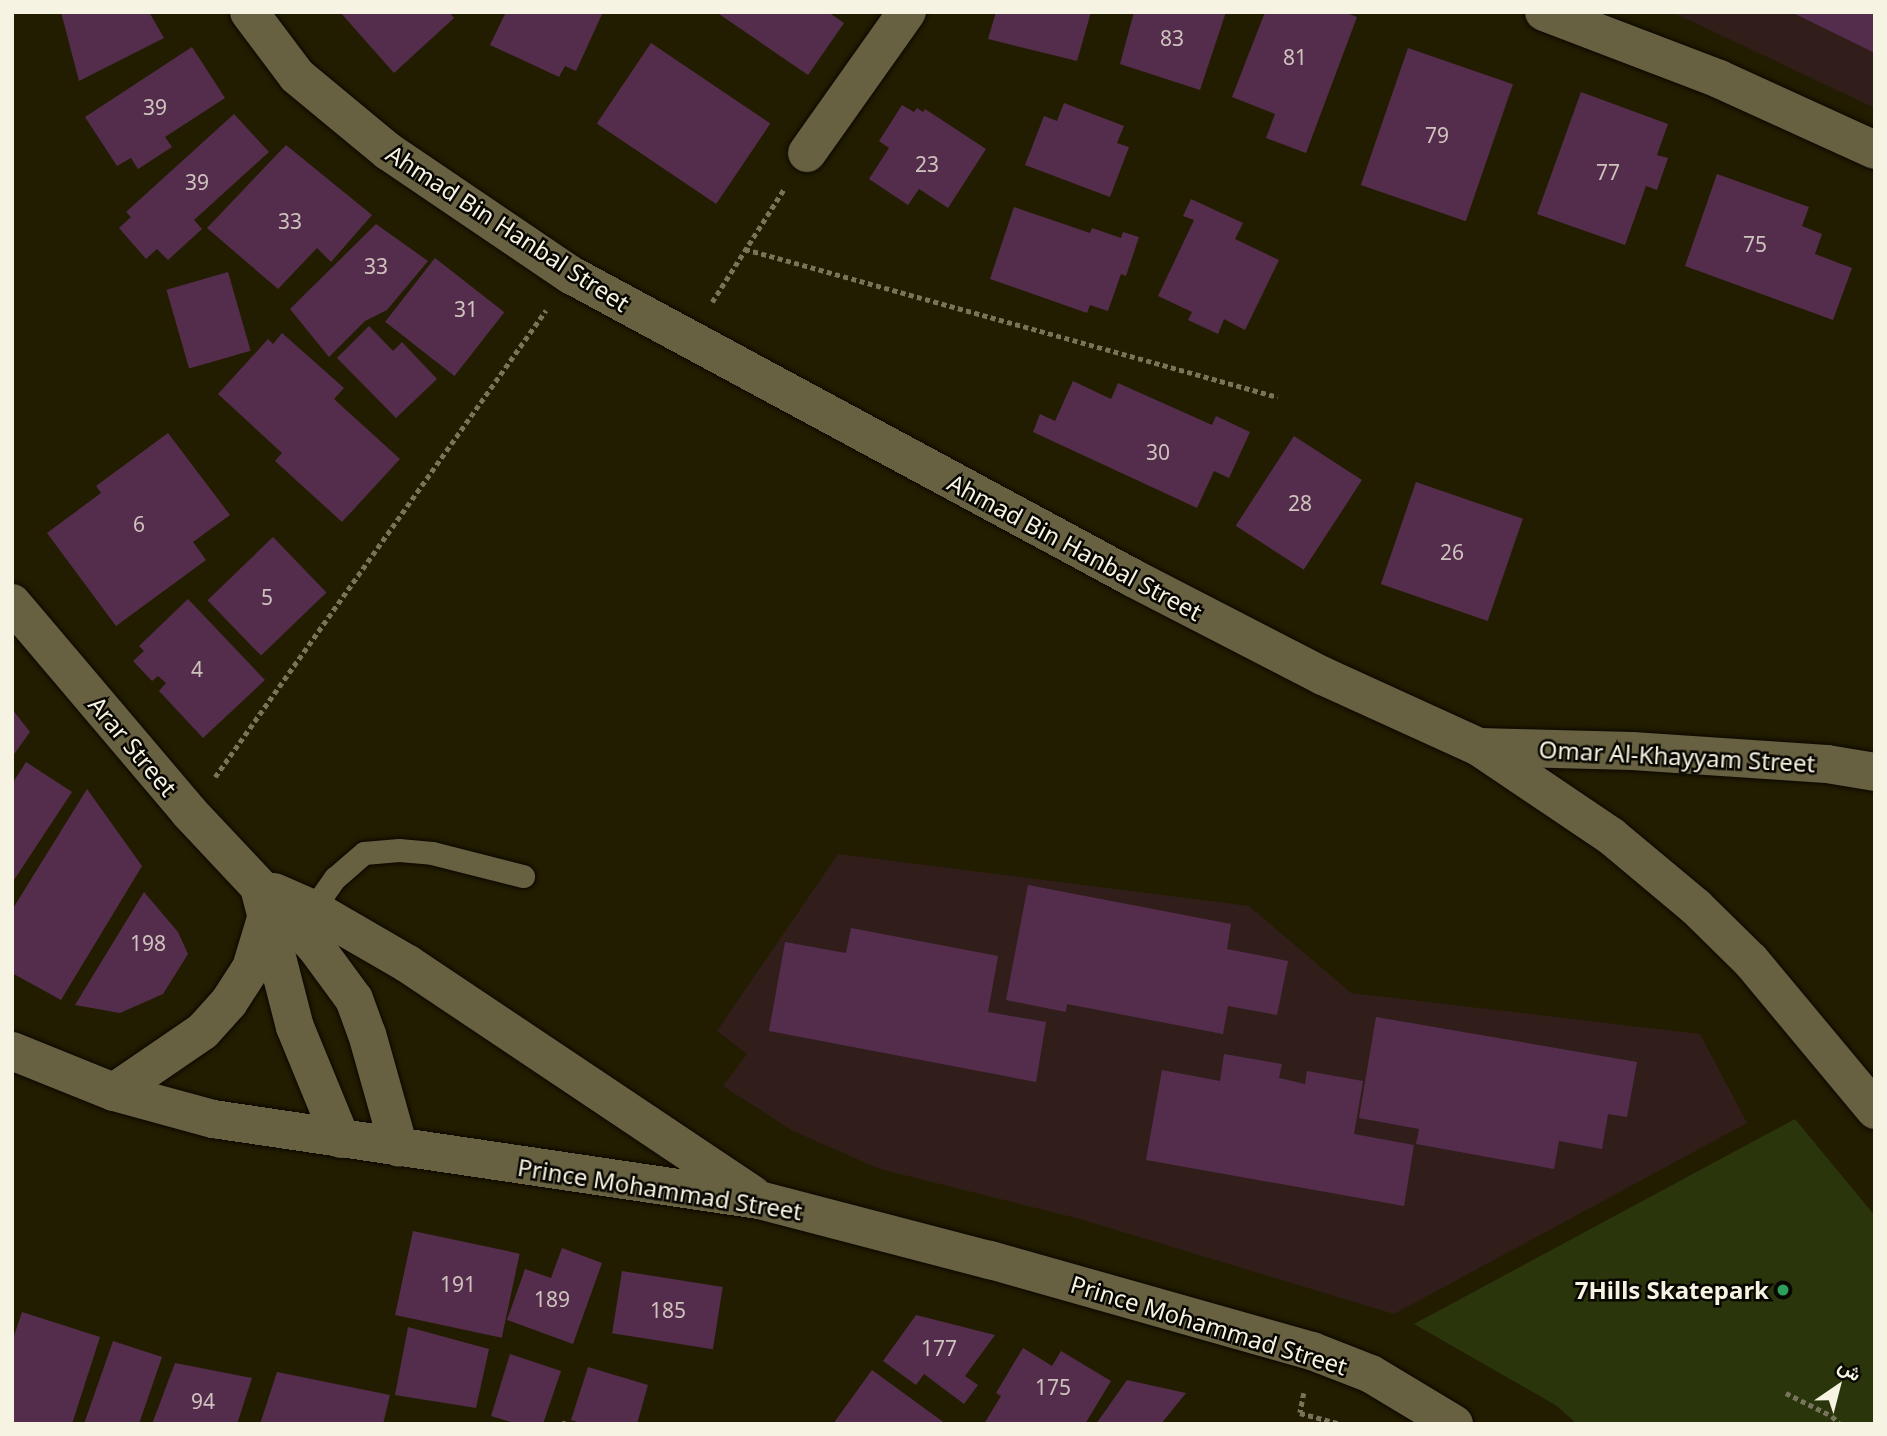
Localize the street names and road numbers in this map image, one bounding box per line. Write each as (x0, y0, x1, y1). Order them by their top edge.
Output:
street label: Ahmad Bin Hanbal Street (381, 139, 635, 317)
street label: Ahmad Bin Hanbal Street (943, 468, 1207, 626)
street label: Arar Street (83, 690, 183, 802)
street label: Omar Al-Khayyam Street (1538, 734, 1816, 778)
street label: Prince Mohammad Street (516, 1152, 804, 1226)
street label: Prince Mohammad Street (1067, 1269, 1351, 1381)

